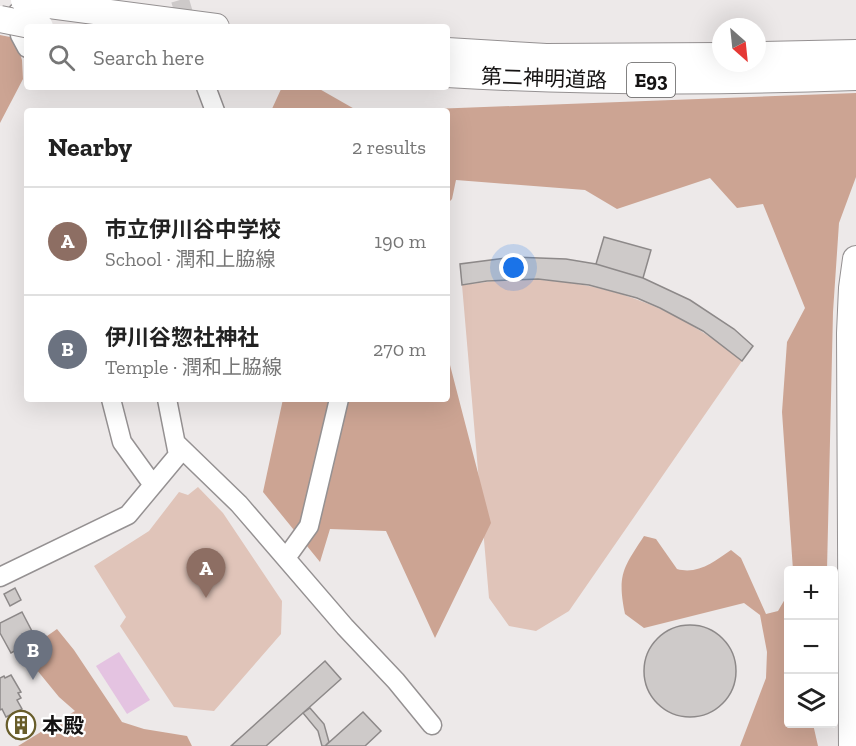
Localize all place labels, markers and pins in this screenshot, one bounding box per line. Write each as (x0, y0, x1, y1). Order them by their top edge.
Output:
pin: A (186, 548, 226, 598)
pin: B (14, 630, 52, 680)
building icon: 本殿 (5, 709, 37, 741)
place label: 本殿 (42, 713, 84, 738)

